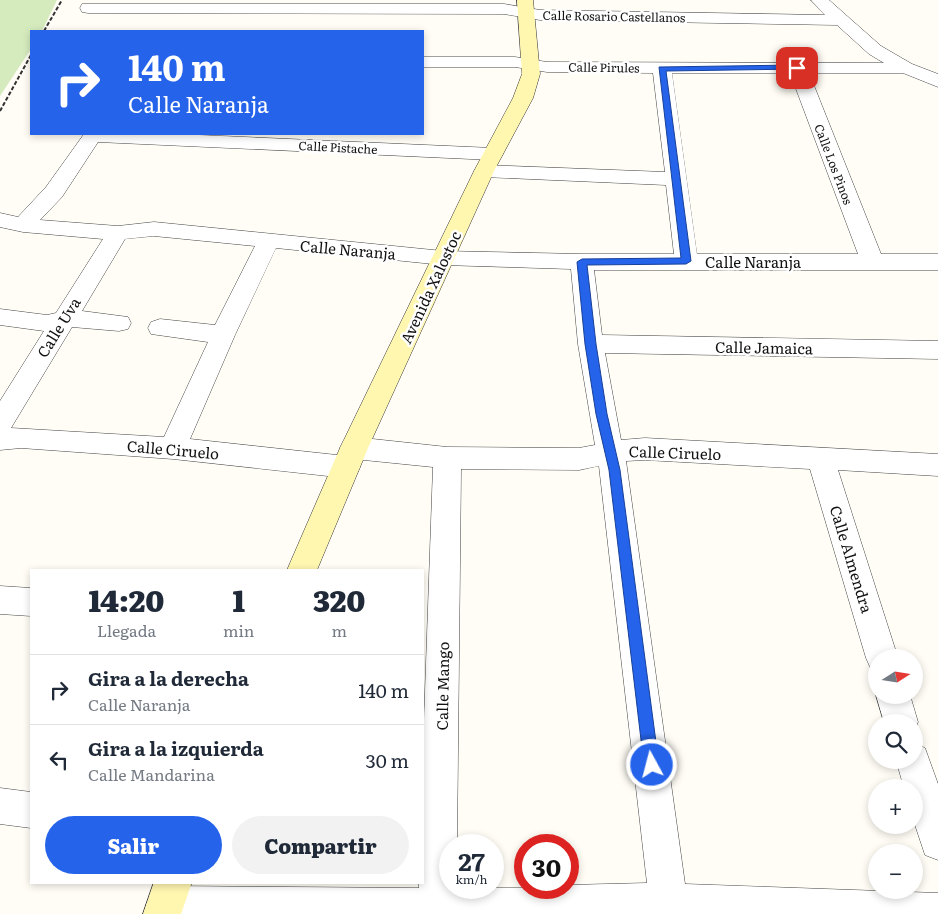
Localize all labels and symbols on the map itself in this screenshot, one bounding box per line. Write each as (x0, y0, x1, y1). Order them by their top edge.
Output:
street label: Calle Rosario Castellanos (543, 6, 686, 26)
pin (776, 47, 818, 89)
street label: Calle Pirules (568, 57, 640, 77)
street label: Calle Los Pinos (810, 121, 858, 207)
street label: Calle Pistache (298, 136, 378, 158)
street label: Avenida Xalostoc (394, 226, 466, 347)
street label: Calle Naranja (299, 233, 398, 265)
street label: Calle Naranja (705, 250, 802, 273)
street label: Calle Uva (30, 292, 86, 362)
street label: Calle Jamaica (715, 335, 814, 359)
street label: Calle Ciruelo (126, 434, 220, 465)
street label: Calle Ciruelo (628, 439, 722, 465)
street label: Calle Almendra (825, 502, 880, 616)
street label: Calle Mango (430, 641, 454, 730)
north arrow (868, 649, 922, 704)
position arrow (625, 738, 677, 790)
speed limit sign: 30 (514, 834, 579, 899)

